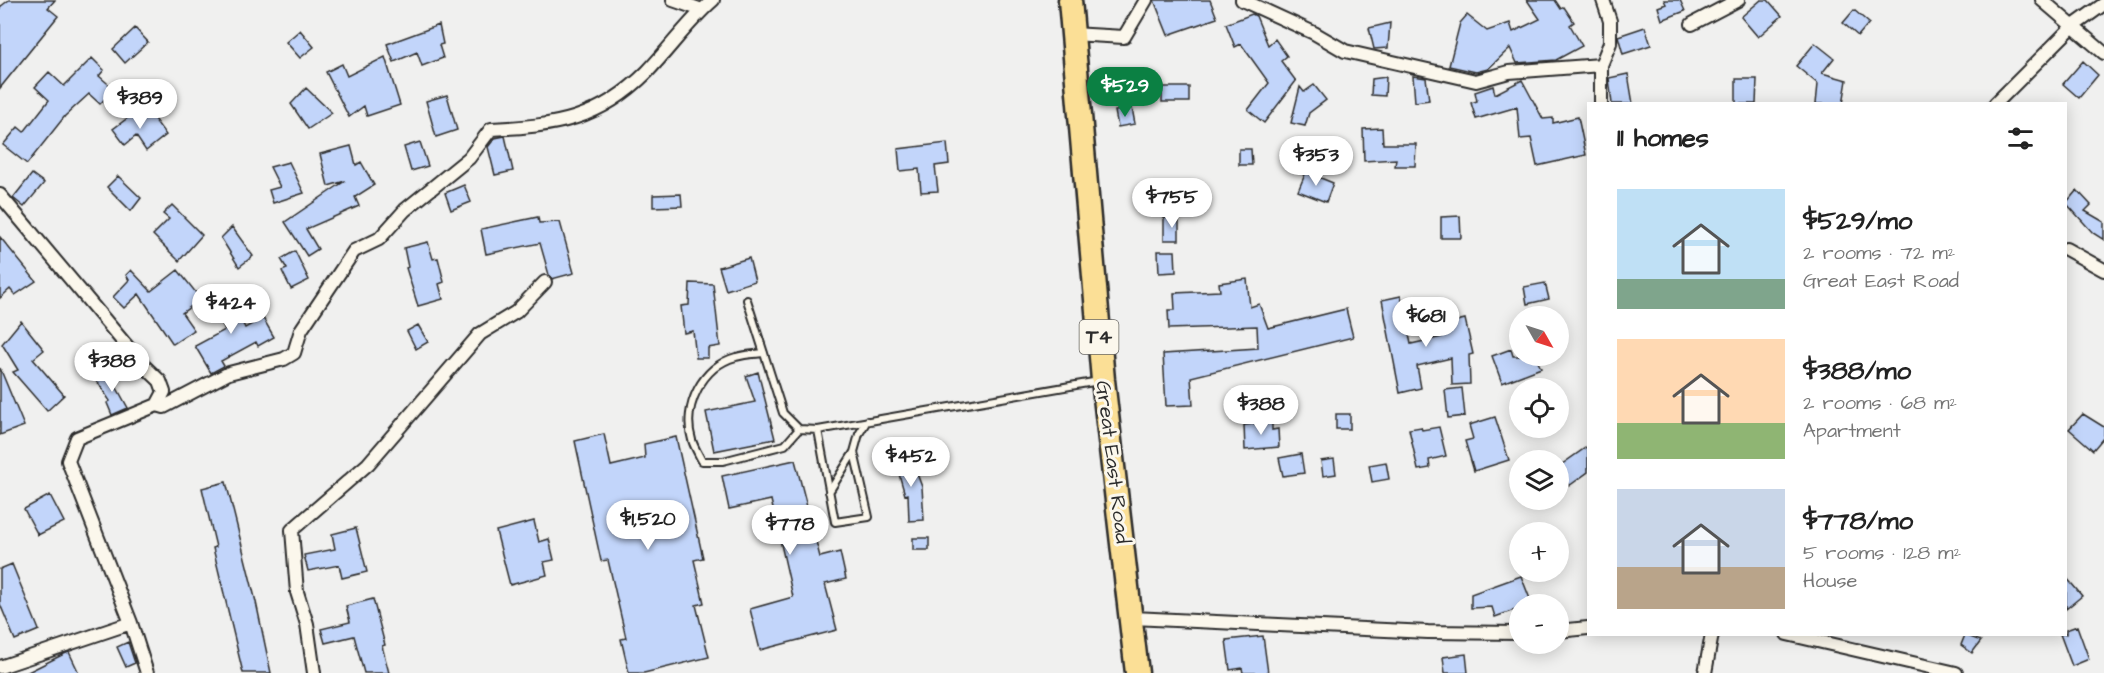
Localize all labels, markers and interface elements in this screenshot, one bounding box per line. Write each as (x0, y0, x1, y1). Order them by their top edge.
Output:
pin: $529 (1089, 67, 1161, 118)
text: $529 (1101, 72, 1149, 100)
pin: $389 (104, 79, 176, 130)
text: $389 (117, 84, 163, 112)
text: 11 homes (1617, 120, 1709, 156)
icon: filters (2004, 122, 2037, 155)
pin: $353 (1280, 136, 1352, 187)
text: $353 (1293, 141, 1339, 169)
pin: $755 (1136, 178, 1208, 229)
text: $755 (1146, 183, 1198, 211)
text: $529/mo (1803, 203, 1912, 239)
icon: home (1665, 213, 1737, 285)
text: 2 rooms · 72 m² (1803, 239, 1955, 267)
text: Great East Road (1803, 267, 1959, 295)
pin: $424 (195, 284, 267, 335)
text: $424 (206, 289, 256, 317)
pin: $681 (1390, 297, 1462, 348)
text: $681 (1406, 302, 1446, 330)
north arrow (1509, 306, 1569, 366)
map controls (1509, 306, 1569, 654)
road number: T4 (1080, 320, 1118, 354)
pin: $388 (76, 342, 148, 393)
text: $388 (88, 347, 136, 375)
text: $388/mo (1803, 353, 1911, 389)
icon: home (1665, 363, 1737, 435)
button: locate (1509, 378, 1569, 438)
street label: Great East Road (1089, 379, 1137, 545)
pin: $388 (1225, 385, 1297, 436)
text: 2 rooms · 68 m² (1803, 389, 1957, 417)
text: $388 (1237, 390, 1285, 418)
text: Apartment (1803, 417, 1901, 445)
pin: $452 (875, 437, 947, 488)
text: $452 (886, 442, 936, 470)
button: layers (1509, 450, 1569, 510)
pin: $1,520 (599, 500, 697, 551)
text: $778/mo (1803, 503, 1913, 539)
text: $1,520 (620, 505, 676, 533)
pin: $778 (754, 505, 826, 556)
text: $778 (766, 510, 814, 538)
icon: home (1665, 513, 1737, 585)
button: + (1509, 522, 1569, 582)
text: 5 rooms · 128 m² (1803, 539, 1961, 567)
text: House (1803, 567, 1857, 595)
button: − (1509, 594, 1569, 654)

